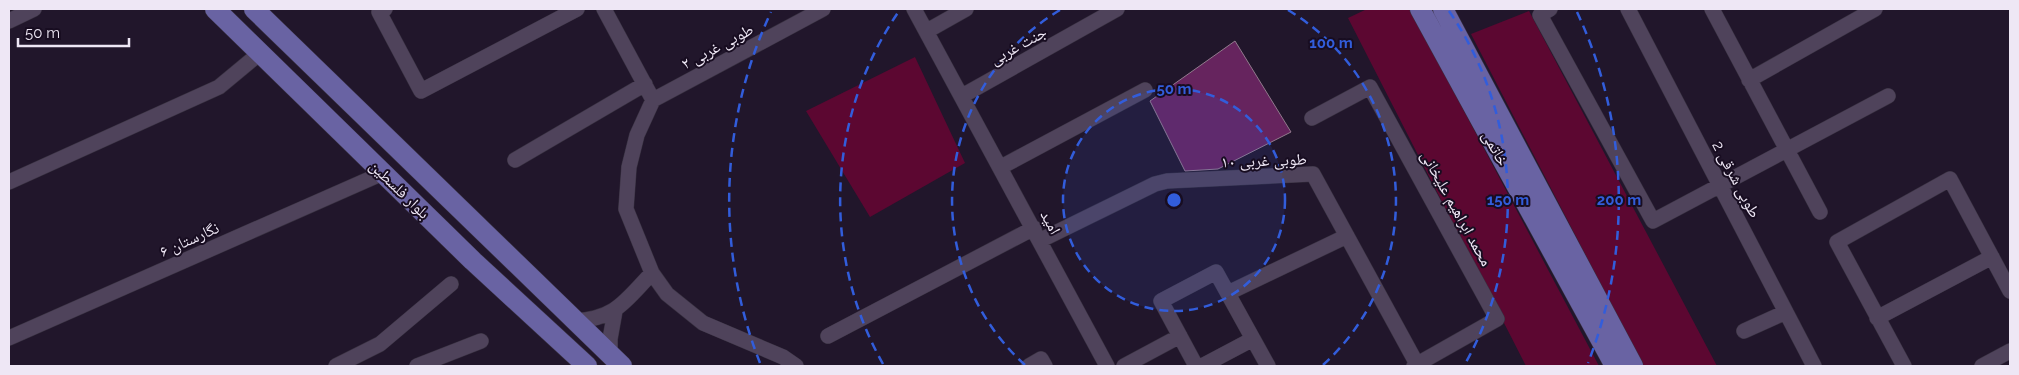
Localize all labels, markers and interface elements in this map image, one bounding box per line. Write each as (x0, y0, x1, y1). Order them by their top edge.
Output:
scale bar (18, 15, 129, 47)
street label: طوبی غربی ۲ (678, 20, 757, 74)
street label: جنت غربی (987, 22, 1050, 70)
text: 50 m (25, 24, 60, 42)
text: 100 m (1309, 34, 1353, 52)
text: 50 m (1156, 80, 1192, 98)
street label: خاتمی (1477, 127, 1513, 170)
street label: طوبی شرقی 2 (1707, 137, 1765, 222)
street label: محمد ابراهیم علیخانی (1416, 147, 1496, 270)
street label: طوبی غربی ۱۰ (1221, 150, 1307, 172)
street label: بلوار فلسطین (365, 156, 434, 223)
centre of rings (1165, 191, 1183, 209)
text: 150 m (1487, 191, 1529, 209)
text: 200 m (1597, 191, 1641, 209)
street label: امید (1036, 207, 1065, 237)
street label: نگارستان ۶ (157, 218, 222, 262)

